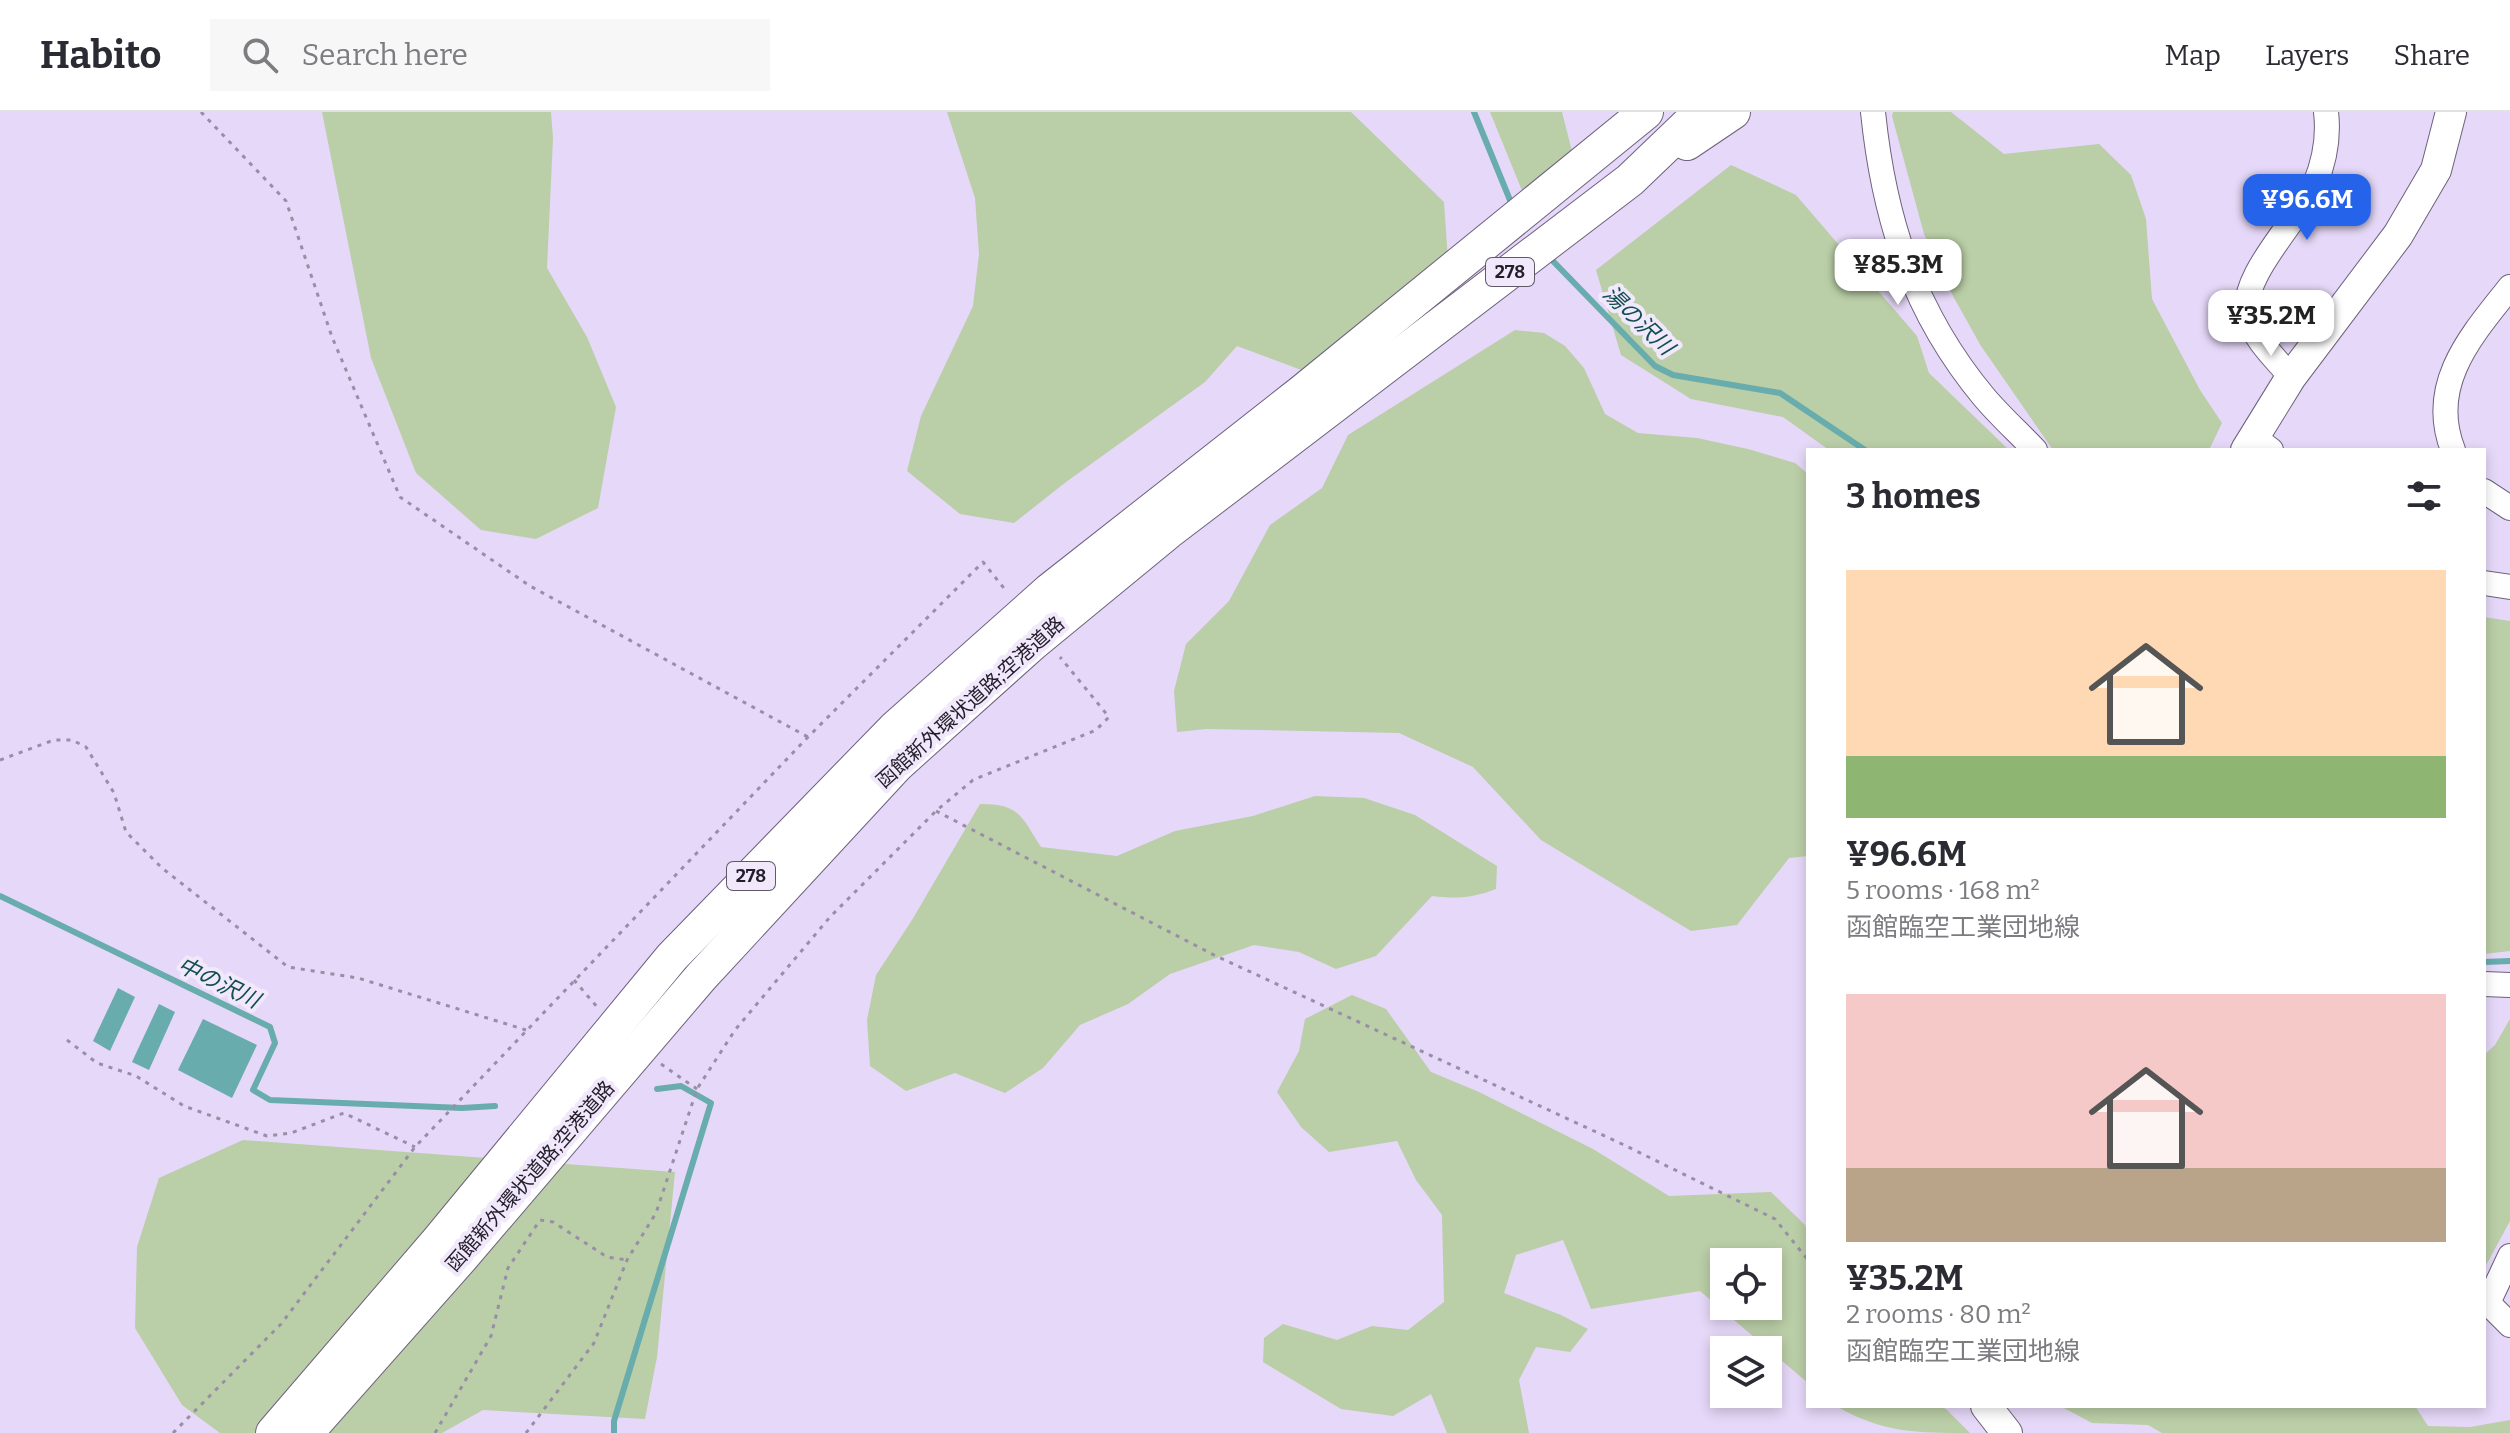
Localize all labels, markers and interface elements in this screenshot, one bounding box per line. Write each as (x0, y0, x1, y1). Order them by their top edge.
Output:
search box (210, 19, 770, 91)
text: Habito (40, 32, 162, 78)
icon: search (238, 33, 282, 77)
text: Search here (302, 37, 468, 73)
text: Map (2164, 39, 2221, 72)
text: Layers (2265, 39, 2349, 72)
text: Share (2393, 39, 2470, 72)
pin: ¥96.6M (2242, 174, 2372, 242)
text: ¥96.6M (2261, 184, 2353, 215)
pin: ¥85.3M (1833, 239, 1963, 307)
text: ¥85.3M (1853, 249, 1943, 280)
road number: 278 (1486, 258, 1534, 286)
water label: 湯の沢川 (1598, 280, 1681, 362)
pin: ¥35.2M (2206, 290, 2336, 358)
text: ¥35.2M (2226, 300, 2316, 331)
icon: filters (2402, 474, 2446, 518)
text: 3 homes (1846, 476, 1981, 517)
street label: 函館新外環状道路;空港道路 (871, 611, 1069, 793)
icon: home (2074, 622, 2218, 766)
text: ¥96.6M (1846, 834, 1967, 875)
road number: 278 (727, 862, 775, 890)
text: 5 rooms · 168 m² (1846, 875, 2040, 906)
text: 函館臨空工業団地線 (1846, 912, 2080, 943)
water label: 中の沢川 (173, 951, 266, 1015)
icon: home (2074, 1046, 2218, 1190)
street label: 函館新外環状道路;空港道路 (441, 1076, 619, 1276)
map controls (1710, 1248, 1782, 1408)
button: locate (1710, 1248, 1782, 1320)
text: ¥35.2M (1846, 1258, 1963, 1299)
text: 2 rooms · 80 m² (1846, 1299, 2031, 1330)
button: layers (1710, 1336, 1782, 1408)
text: 函館臨空工業団地線 (1846, 1336, 2080, 1367)

